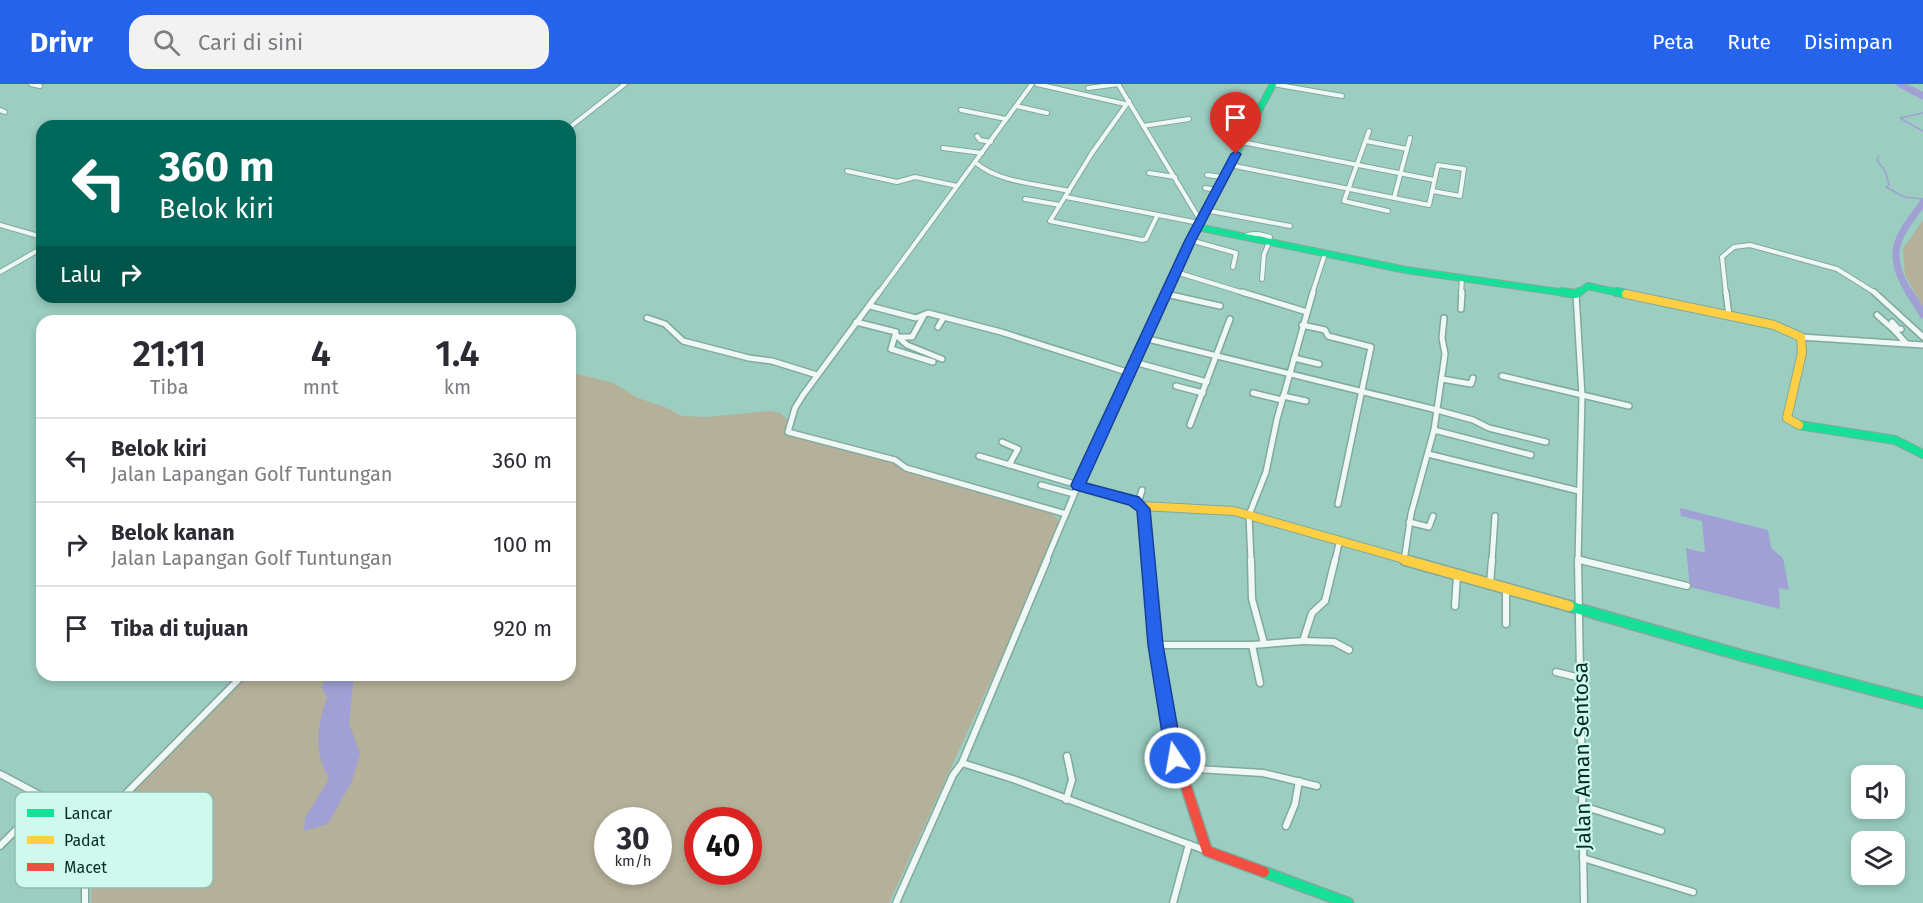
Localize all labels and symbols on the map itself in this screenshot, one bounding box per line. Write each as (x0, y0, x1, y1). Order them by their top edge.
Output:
pin (1210, 92, 1261, 154)
street label: Jalan Aman Sentosa (1567, 662, 1597, 850)
position arrow (1143, 726, 1207, 790)
legend (15, 792, 213, 888)
text: Lancar (64, 804, 113, 823)
speed limit sign: 40 (684, 807, 762, 885)
text: Padat (64, 831, 105, 850)
text: Macet (64, 858, 107, 877)

